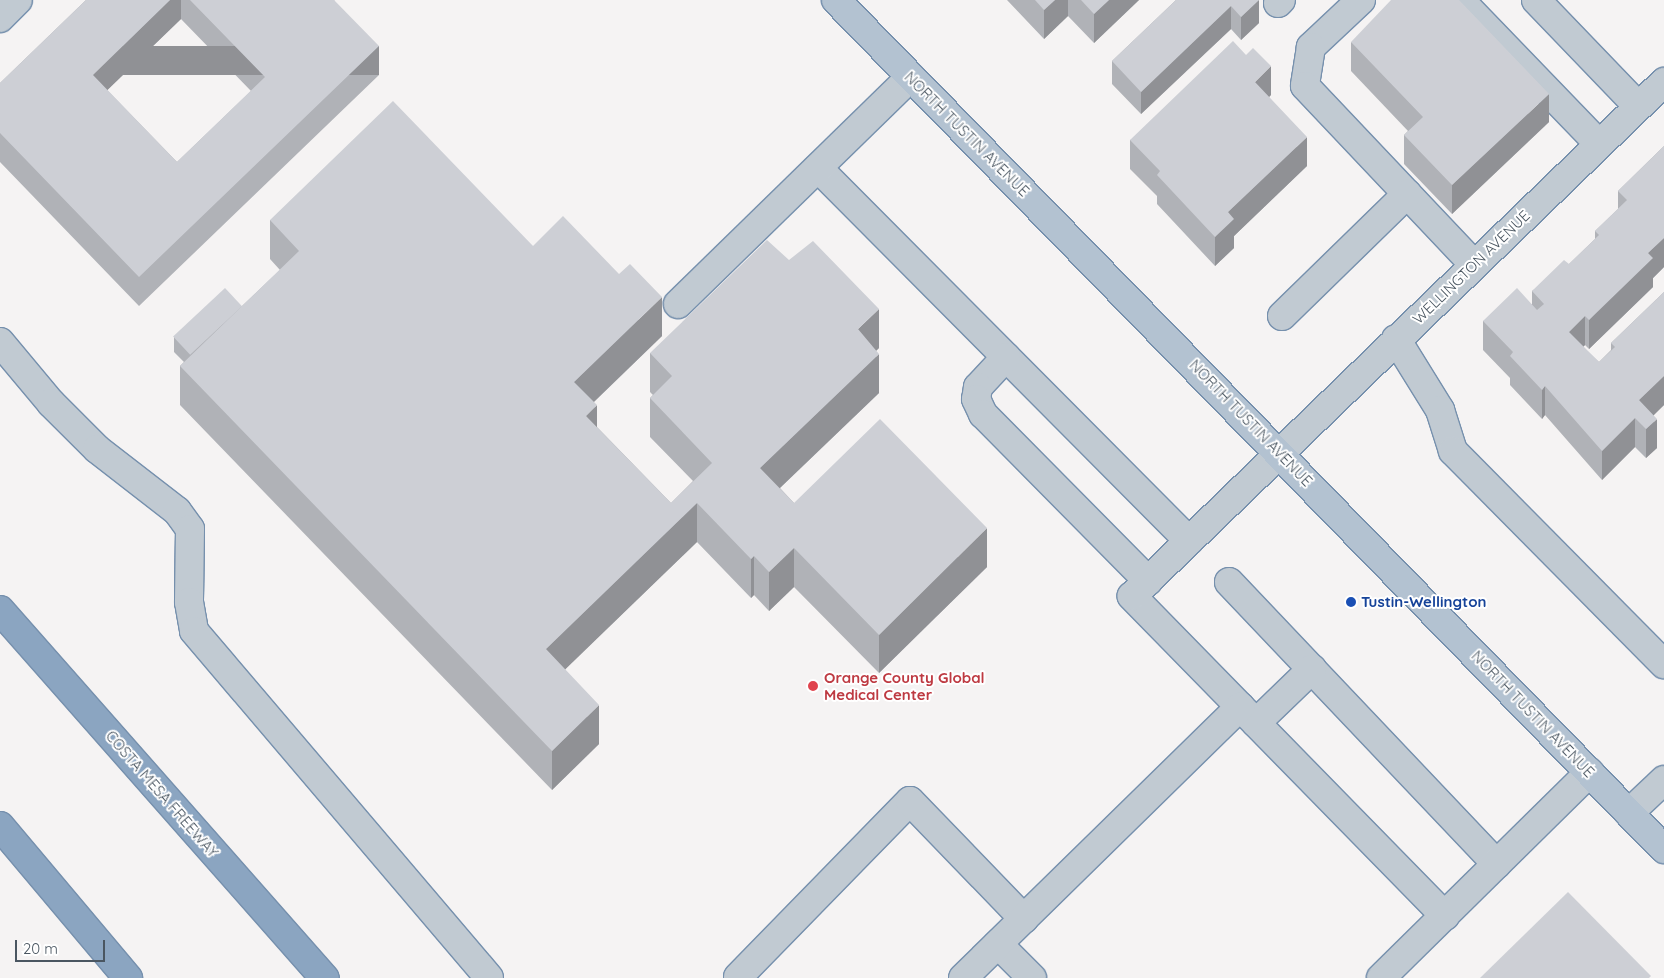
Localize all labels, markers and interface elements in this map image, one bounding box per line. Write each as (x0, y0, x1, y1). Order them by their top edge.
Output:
street label: NORTH TUSTIN AVENUE (901, 68, 1033, 200)
street label: WELLINGTON AVENUE (1409, 206, 1533, 328)
street label: NORTH TUSTIN AVENUE (1186, 356, 1316, 490)
place label: Tustin-Wellington (1361, 593, 1486, 611)
marker: Tustin-Wellington (1345, 596, 1357, 608)
street label: NORTH TUSTIN AVENUE (1468, 647, 1598, 781)
place label: Orange County Global Medical Center (824, 668, 985, 703)
marker: Orange County Global Medical Center (806, 679, 820, 693)
street label: COSTA MESA FREEWAY (102, 727, 222, 861)
scale bar (18, 930, 108, 962)
text: 20 m (23, 939, 58, 958)

